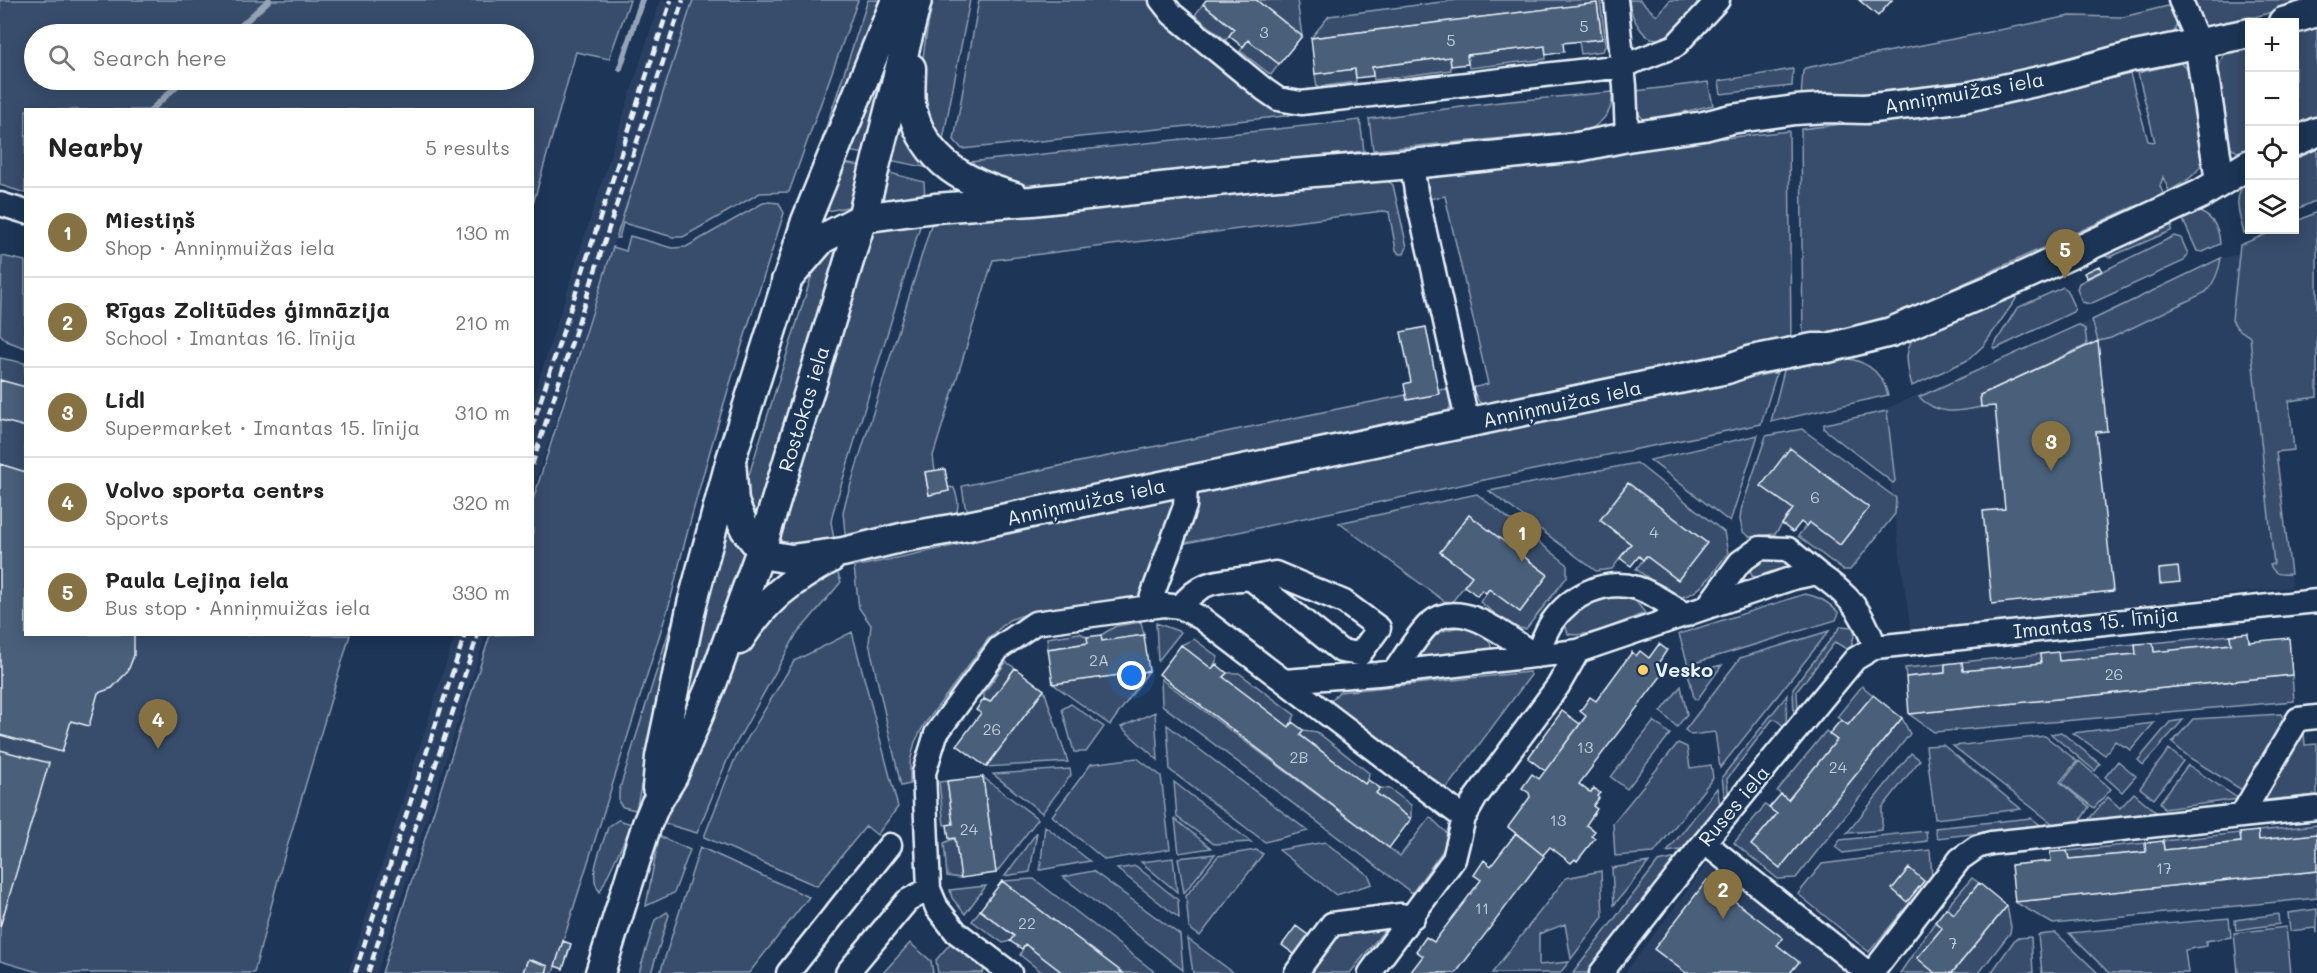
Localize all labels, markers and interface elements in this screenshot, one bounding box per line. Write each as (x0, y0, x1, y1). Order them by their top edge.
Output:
house number: 5 (1579, 15, 1589, 36)
map controls (2245, 18, 2299, 234)
button: + (2245, 18, 2299, 72)
house number: 3 (1259, 21, 1269, 42)
search box (24, 24, 534, 90)
house number: 5 (1446, 29, 1456, 50)
icon: search (45, 41, 78, 74)
text: Search here (93, 43, 227, 72)
street label: Anniņmuižas iela (1882, 65, 2046, 120)
button: − (2245, 72, 2299, 126)
button: locate (2245, 126, 2299, 180)
text: Nearby (48, 130, 143, 164)
text: 5 results (425, 134, 510, 160)
button: layers (2245, 180, 2299, 234)
text: Miestiņš (105, 205, 195, 234)
text: 1 (63, 219, 72, 245)
text: 130 m (455, 219, 510, 245)
pin: 5 (2046, 230, 2084, 279)
text: Shop · Anniņmuižas iela (105, 234, 335, 260)
text: Rīgas Zolitūdes ģimnāzija (105, 295, 390, 324)
text: 2 (62, 309, 73, 335)
text: 210 m (455, 309, 510, 335)
text: School · Imantas 16. līnija (105, 324, 356, 350)
street label: Rostokas iela (772, 343, 835, 475)
street label: Anniņmuižas iela (1480, 373, 1644, 434)
text: Lidl (105, 385, 145, 414)
text: 3 (62, 399, 74, 425)
text: 310 m (455, 399, 510, 425)
text: Supermarket · Imantas 15. līnija (105, 414, 420, 440)
pin: 3 (2032, 422, 2070, 471)
street label: Anniņmuižas iela (1004, 471, 1168, 532)
text: Volvo sporta centrs (105, 475, 324, 504)
house number: 6 (1810, 486, 1820, 507)
text: 4 (61, 489, 74, 515)
text: 320 m (452, 489, 510, 515)
text: Sports (105, 504, 169, 530)
pin: 1 (1502, 512, 1541, 562)
house number: 4 (1649, 521, 1659, 542)
text: Paula Lejiņa iela (105, 565, 289, 594)
text: 5 (62, 579, 73, 605)
text: 330 m (452, 579, 510, 605)
text: Bus stop · Anniņmuižas iela (105, 594, 371, 620)
street label: Imantas 15. līnija (2012, 600, 2180, 644)
house number: 2A (1089, 649, 1109, 670)
place label: Vesko (1655, 656, 1713, 682)
your location (1117, 661, 1146, 690)
marker: Vesko (1636, 663, 1650, 677)
house number: 26 (2105, 663, 2123, 684)
pin: 4 (138, 700, 178, 749)
house number: 26 (983, 718, 1001, 739)
house number: 13 (1577, 736, 1593, 757)
house number: 2B (1290, 746, 1308, 767)
house number: 24 (1829, 756, 1848, 777)
street label: Ruses iela (1692, 759, 1775, 851)
house number: 13 (1550, 809, 1566, 830)
house number: 24 (960, 818, 979, 839)
house number: 17 (2156, 857, 2172, 878)
pin: 2 (1704, 870, 1742, 919)
house number: 11 (1475, 897, 1489, 918)
house number: 22 (1018, 912, 1036, 933)
house number: 7 (1949, 932, 1958, 953)

